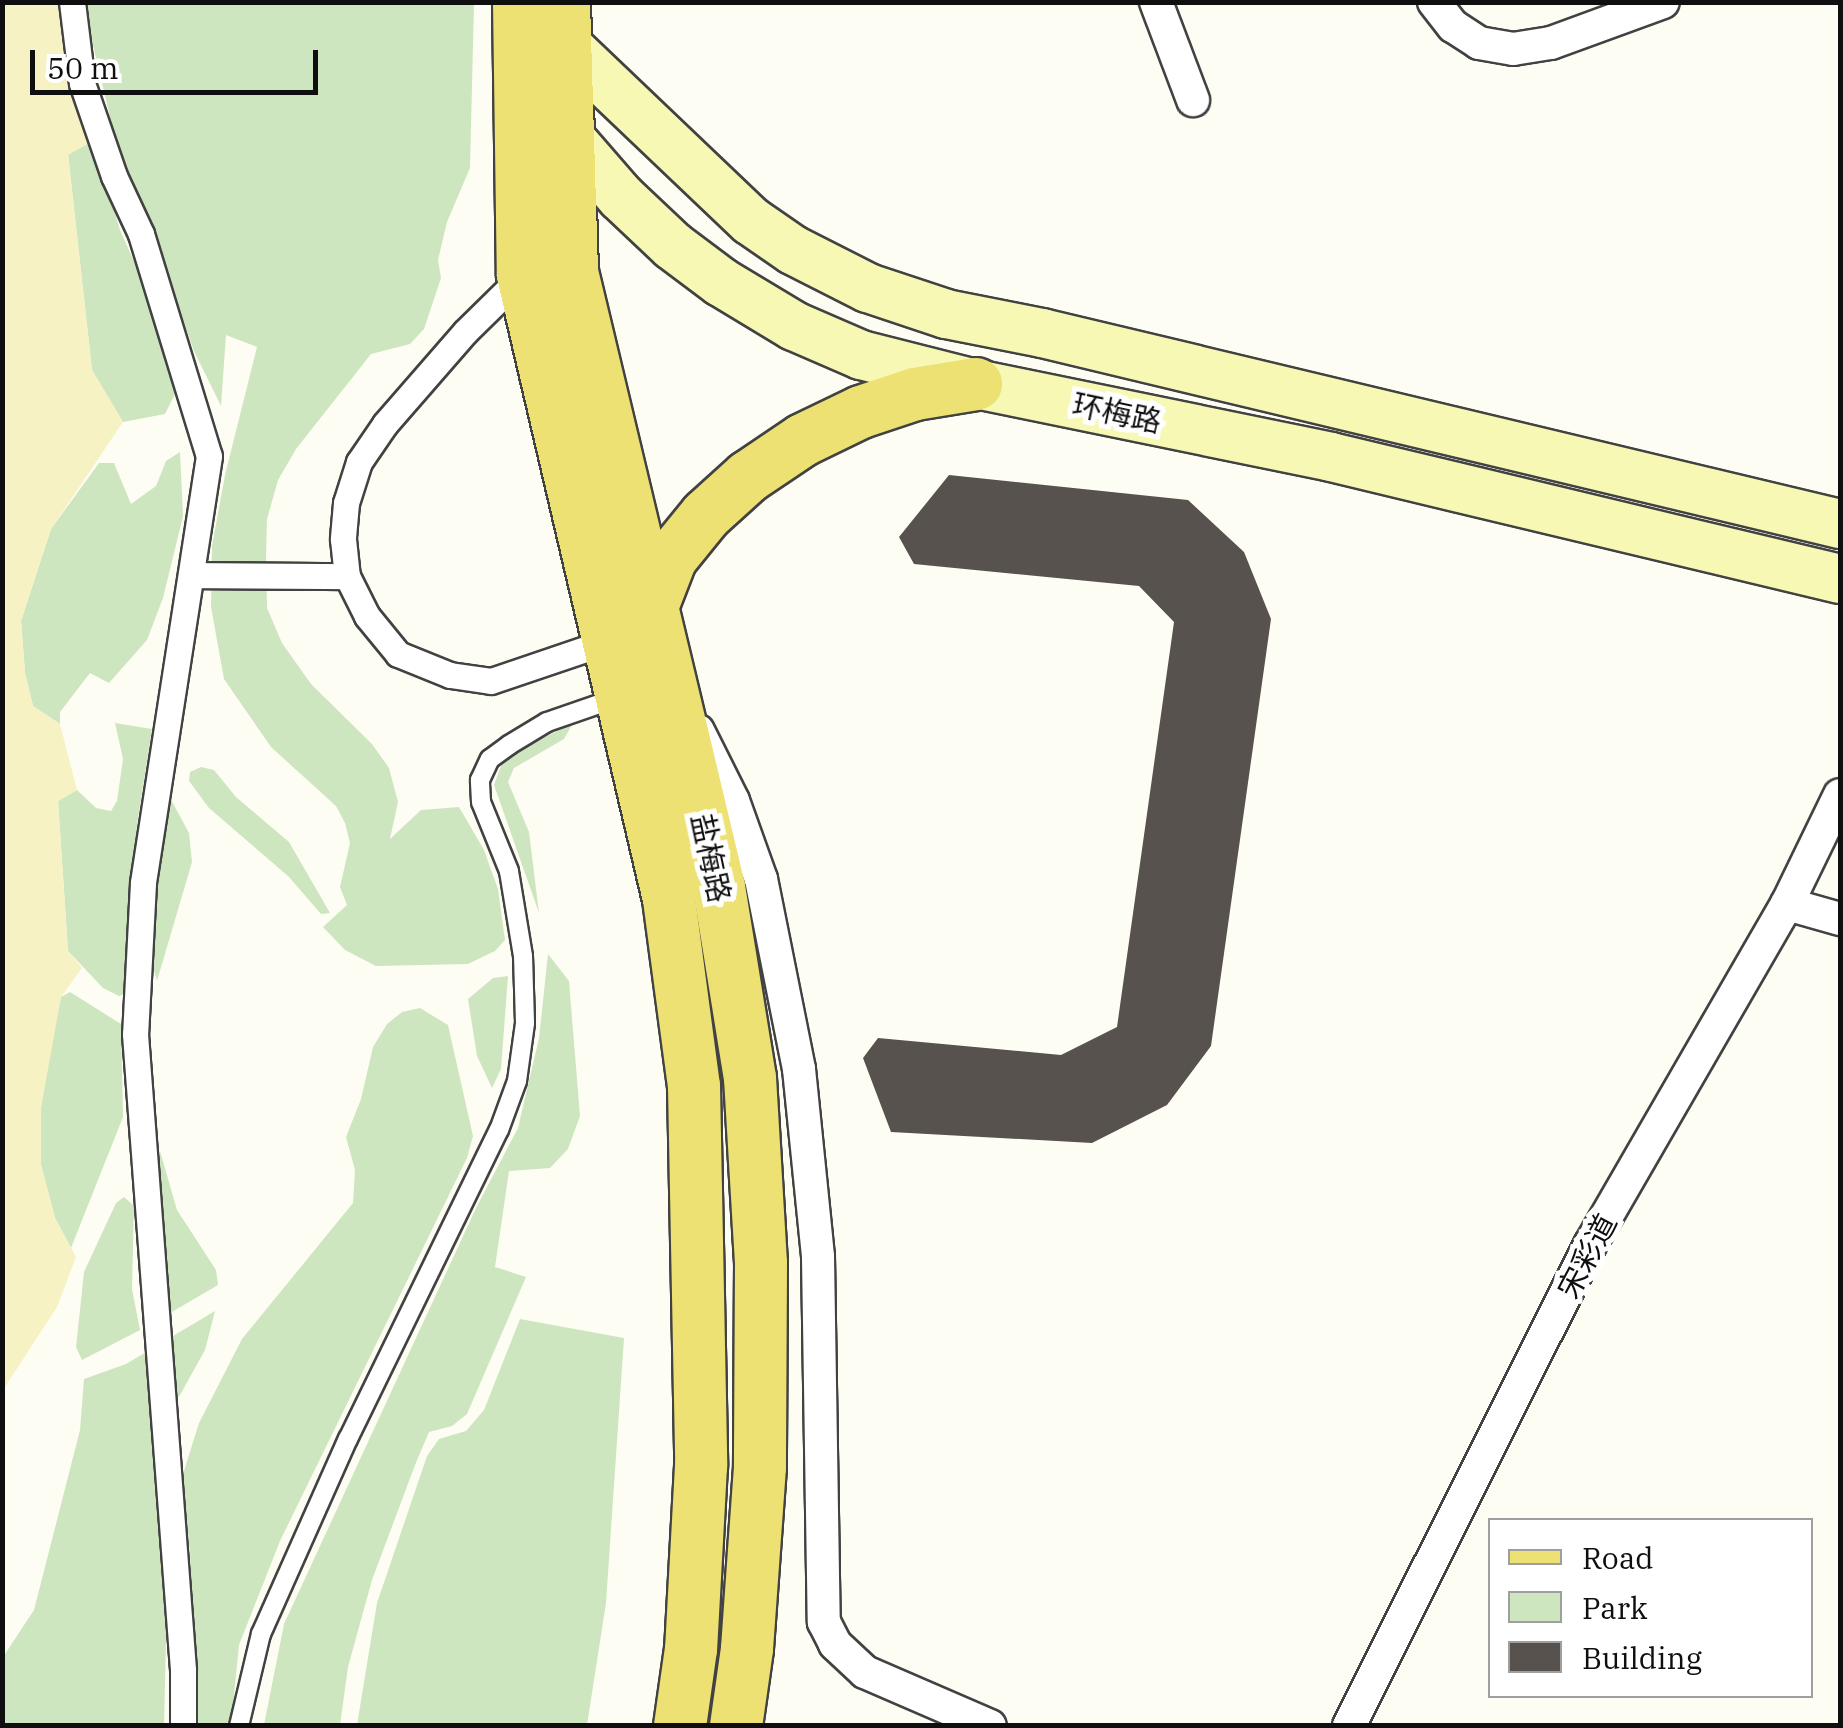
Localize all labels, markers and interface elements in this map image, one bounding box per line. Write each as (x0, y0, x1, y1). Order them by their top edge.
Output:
scale bar (35, 30, 322, 92)
text: 50 m (47, 48, 119, 87)
street label: 环梅路 (1069, 386, 1165, 440)
street label: 盐梅路 (684, 810, 738, 906)
street label: 宋彩道 (1550, 1208, 1624, 1304)
legend (1488, 1518, 1813, 1698)
text: Road (1582, 1538, 1654, 1577)
text: Park (1582, 1588, 1648, 1627)
text: Building (1582, 1638, 1702, 1677)

